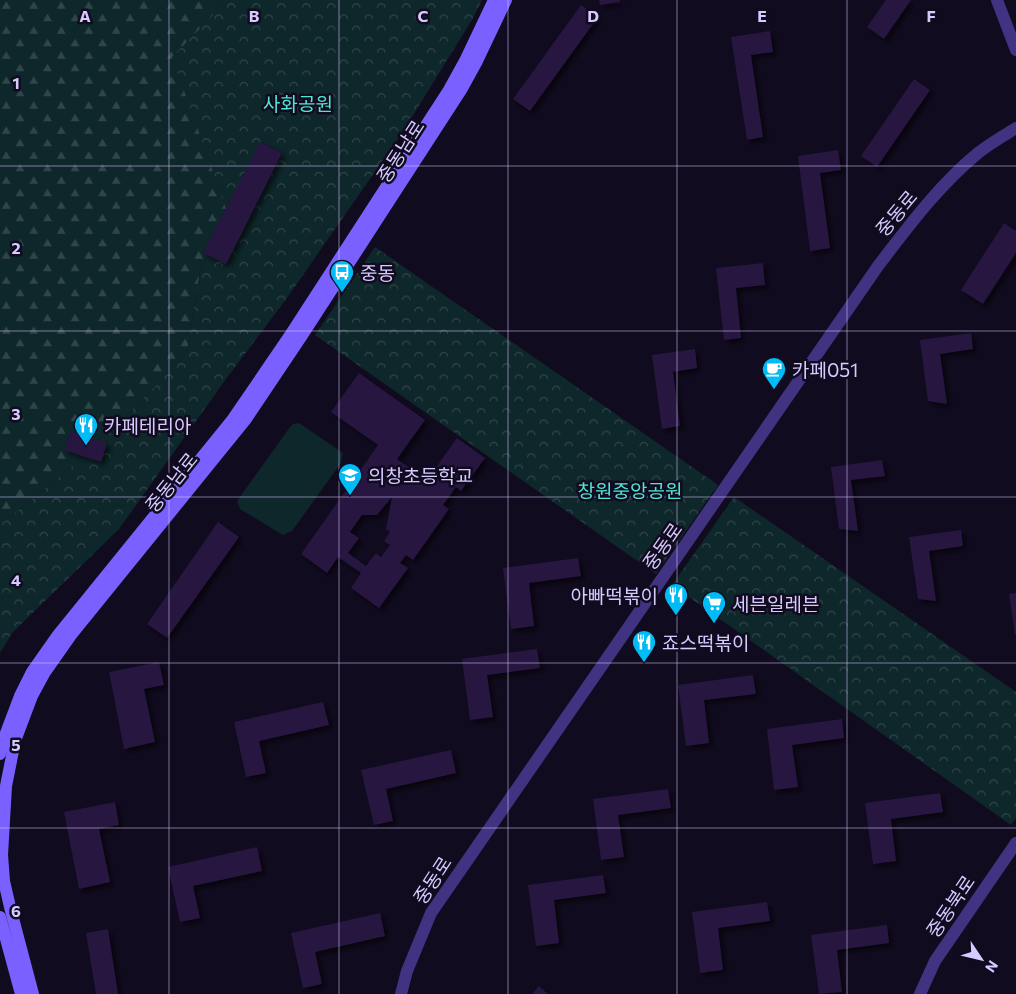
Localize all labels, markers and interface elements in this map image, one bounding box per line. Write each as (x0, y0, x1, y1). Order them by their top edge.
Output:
text: A (79, 6, 91, 25)
text: B (249, 6, 260, 25)
text: C (418, 6, 429, 25)
text: D (587, 6, 599, 25)
text: E (757, 6, 767, 25)
text: F (926, 6, 936, 25)
text: 1 (12, 73, 20, 92)
park label: 사화공원 (263, 92, 333, 115)
street label: 중동남로 (371, 115, 429, 187)
street label: 중동로 (870, 186, 922, 240)
text: 2 (11, 238, 21, 257)
bus stop icon: 중동 (329, 259, 355, 293)
place label: 중동 (360, 261, 395, 284)
cafe icon: 카페051 (761, 356, 787, 390)
place label: 카페051 (792, 358, 858, 381)
text: 3 (11, 404, 21, 423)
restaurant icon: 카페테리아 (73, 412, 99, 446)
place label: 카페테리아 (104, 414, 191, 437)
street label: 중동남로 (140, 448, 202, 516)
school or university icon: 의창초등학교 (337, 462, 363, 496)
place label: 의창초등학교 (368, 464, 473, 487)
park label: 창원중앙공원 (578, 479, 682, 502)
street label: 중동로 (638, 518, 686, 574)
text: 4 (11, 570, 21, 589)
restaurant icon: 아빠떡볶이 (663, 582, 689, 616)
place label: 아빠떡볶이 (571, 584, 658, 607)
supermarket icon: 세븐일레븐 (701, 590, 727, 624)
place label: 세븐일레븐 (732, 592, 819, 615)
restaurant icon: 죠스떡볶이 (631, 629, 657, 663)
place label: 죠스떡볶이 (662, 631, 749, 654)
text: 5 (11, 735, 21, 754)
street label: 중동로 (408, 852, 456, 908)
street label: 중동북로 (921, 871, 979, 941)
text: 6 (11, 901, 21, 920)
north arrow (956, 934, 1006, 984)
text: N (982, 958, 1002, 976)

